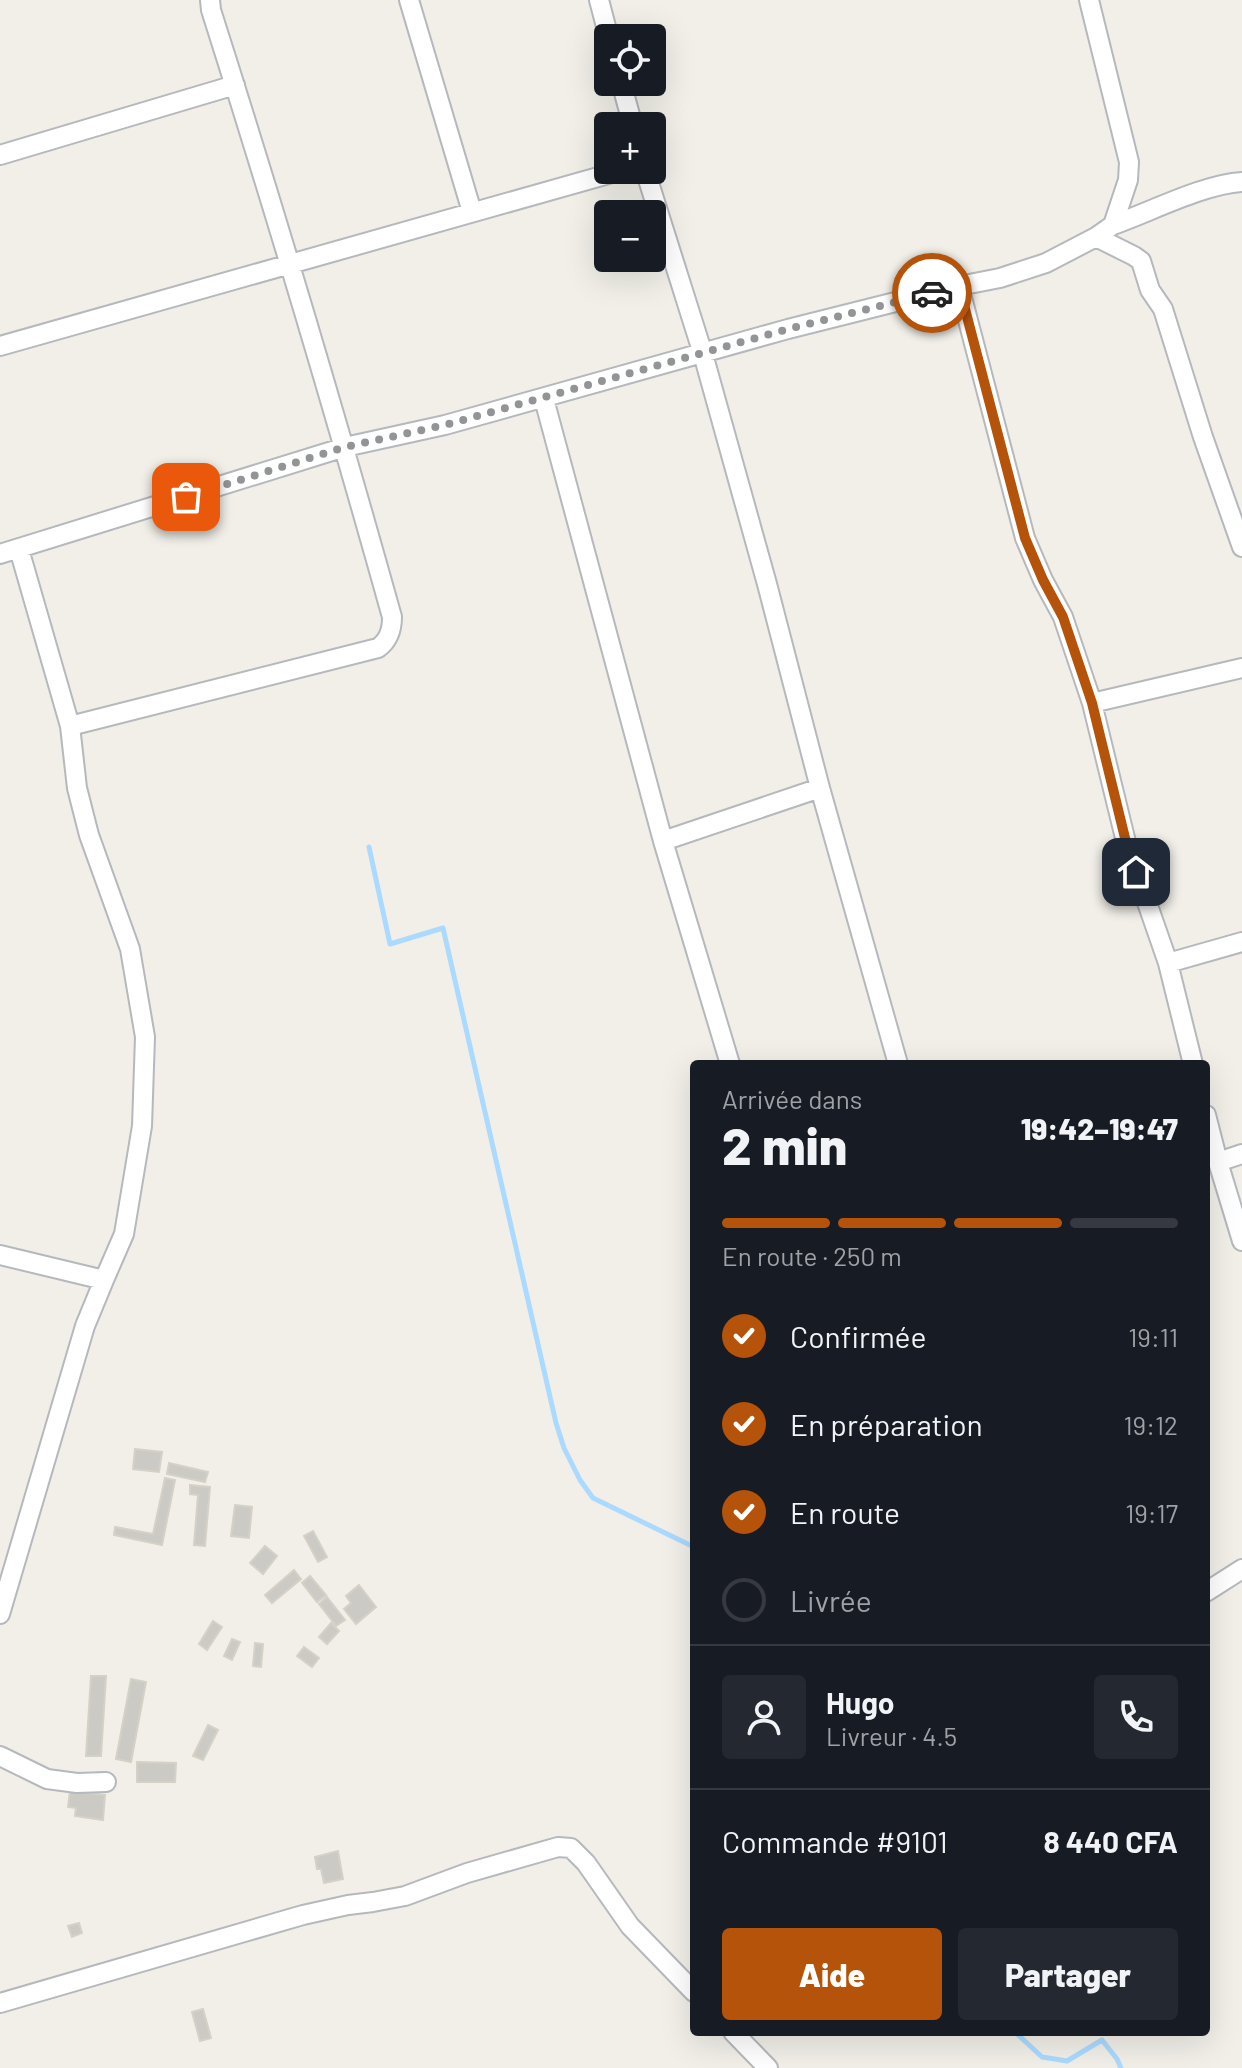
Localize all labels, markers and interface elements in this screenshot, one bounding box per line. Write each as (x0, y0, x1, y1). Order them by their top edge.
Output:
map controls (594, 24, 666, 272)
button: locate (594, 24, 666, 96)
button: + (594, 112, 666, 184)
button: − (594, 200, 666, 272)
courier (892, 253, 972, 333)
icon: car (910, 271, 954, 315)
pin (152, 463, 220, 531)
icon: bag (164, 475, 208, 519)
pin (1102, 838, 1170, 906)
icon: home (1114, 850, 1158, 894)
text: Arrivée dans (722, 1083, 862, 1114)
text: 19:42–19:47 (1021, 1110, 1178, 1146)
text: 2 min (722, 1113, 847, 1175)
text: En route · 250 m (722, 1240, 902, 1271)
icon: check (722, 1314, 766, 1358)
text: Confirmée (790, 1318, 927, 1354)
text: 19:11 (1128, 1321, 1178, 1352)
icon: check (722, 1402, 766, 1446)
text: En préparation (790, 1406, 983, 1442)
text: 19:12 (1124, 1409, 1178, 1440)
icon: check (722, 1490, 766, 1534)
text: En route (790, 1494, 900, 1530)
text: 19:17 (1125, 1497, 1178, 1528)
text: Livrée (790, 1582, 872, 1618)
button: person (722, 1675, 806, 1759)
button: phone (1094, 1675, 1178, 1759)
text: Hugo (826, 1684, 895, 1720)
text: Livreur · 4.5 (826, 1720, 957, 1751)
text: Commande #9101 (722, 1823, 948, 1859)
text: 8 440 CFA (1044, 1823, 1178, 1859)
button: Aide (722, 1928, 942, 2020)
button: Partager (958, 1928, 1178, 2020)

